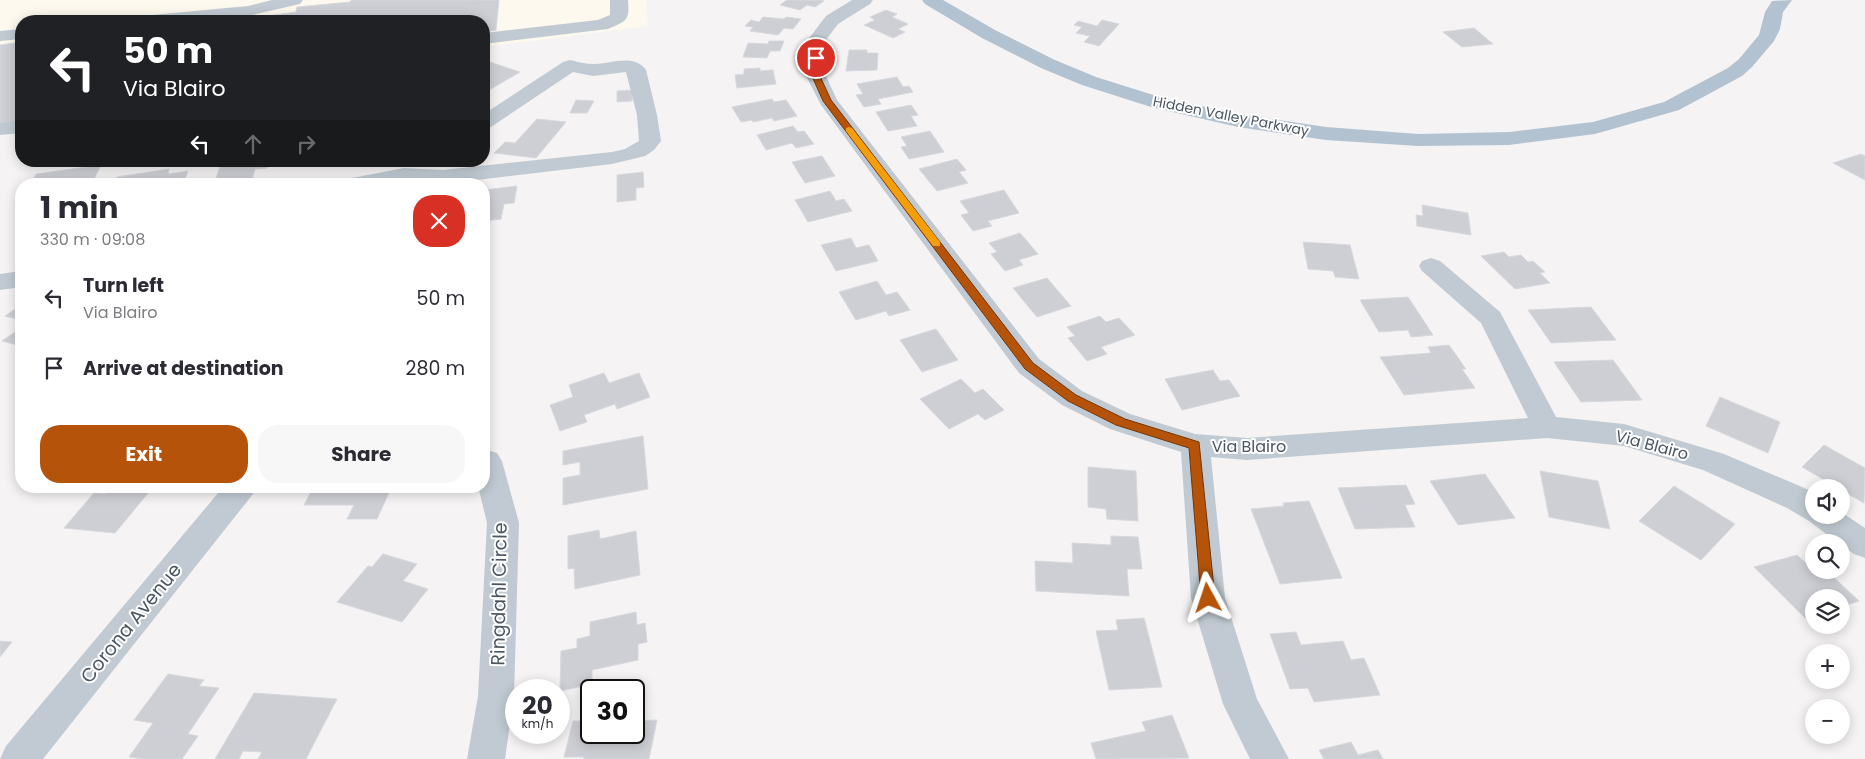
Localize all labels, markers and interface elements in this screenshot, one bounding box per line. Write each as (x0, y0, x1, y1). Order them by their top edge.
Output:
text: 50 m (123, 26, 213, 75)
icon: left (40, 35, 105, 100)
pin (795, 37, 837, 79)
icon: arrive (802, 44, 830, 72)
text: Via Blairo (123, 73, 226, 104)
street label: Hidden Valley Parkway (1151, 91, 1311, 141)
icon: left (186, 130, 214, 158)
icon: ahead (239, 130, 267, 158)
icon: right (292, 130, 320, 158)
text: 1 min (40, 186, 118, 229)
button: close (413, 195, 465, 247)
text: 330 m · 09:08 (40, 228, 145, 251)
text: Turn left (83, 272, 164, 299)
icon: left (40, 284, 68, 312)
text: 50 m (416, 285, 465, 312)
text: Via Blairo (83, 301, 158, 324)
icon: arrive (40, 354, 68, 382)
text: Arrive at destination (83, 355, 284, 382)
text: 280 m (406, 355, 465, 382)
street label: Via Blairo (1613, 424, 1691, 466)
button: Exit (40, 425, 248, 483)
button: Share (258, 425, 465, 483)
street label: Via Blairo (1212, 435, 1286, 458)
map controls (1805, 479, 1850, 744)
button: sound (1805, 479, 1850, 524)
street label: Ringdahl Circle (484, 522, 514, 666)
button: search (1805, 534, 1850, 579)
street label: Corona Avenue (74, 557, 188, 689)
position arrow (1181, 571, 1233, 623)
button: layers (1805, 589, 1850, 634)
button: + (1805, 644, 1850, 689)
speed limit sign: 30 (580, 679, 645, 744)
text: 20 (522, 688, 553, 723)
button: − (1805, 699, 1850, 744)
text: km/h (522, 715, 553, 732)

